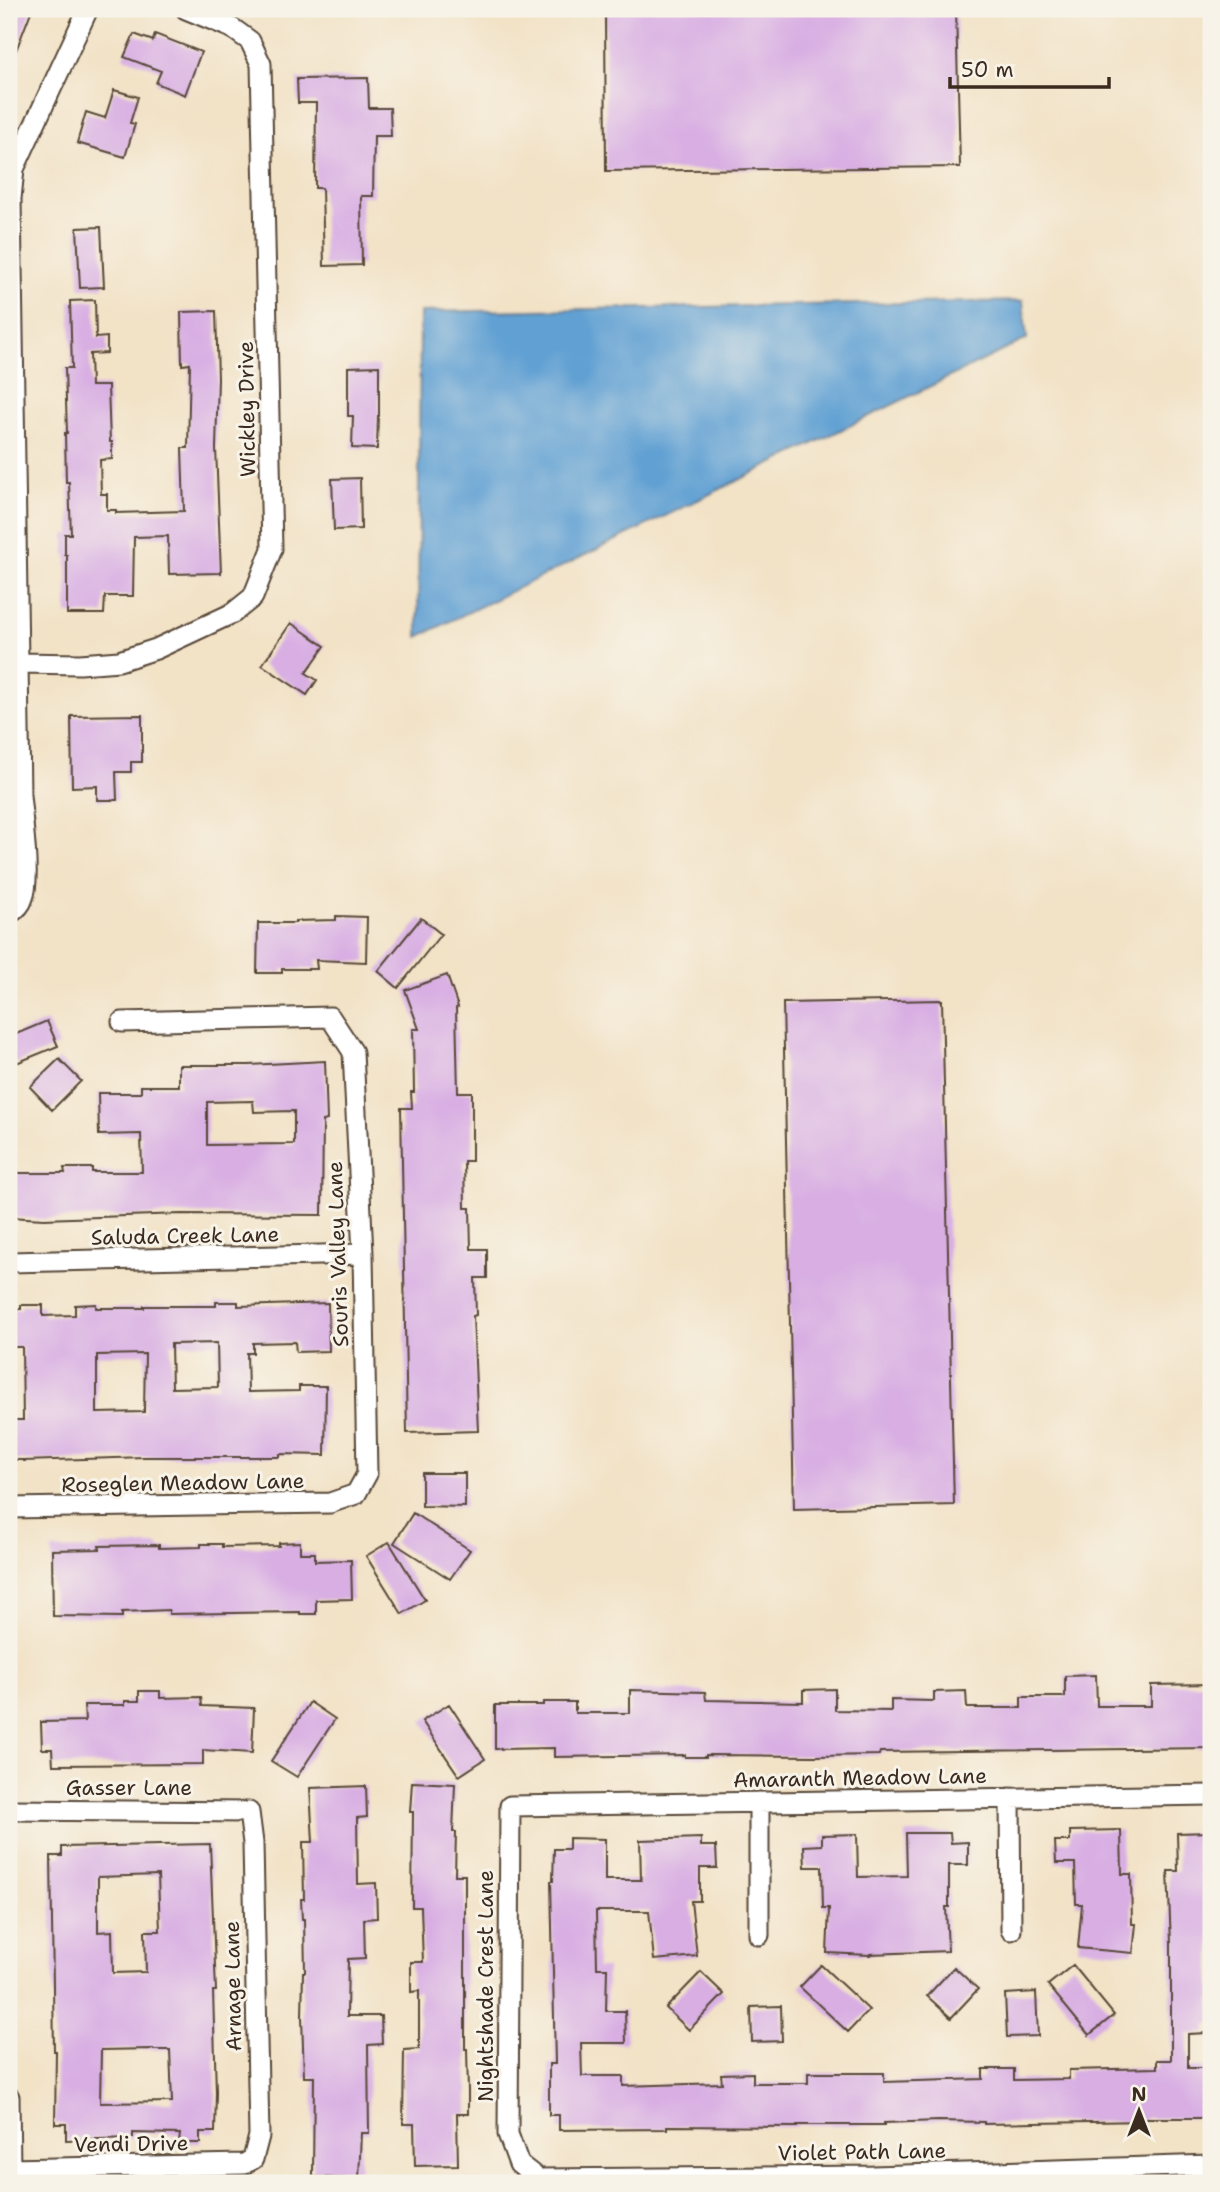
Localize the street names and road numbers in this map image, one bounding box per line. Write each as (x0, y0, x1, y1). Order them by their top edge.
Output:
street label: Wickley Drive (232, 341, 262, 477)
street label: Souris Valley Lane (321, 1161, 355, 1347)
street label: Saluda Creek Lane (91, 1220, 279, 1252)
street label: Roseglen Meadow Lane (61, 1467, 305, 1499)
street label: Amaranth Meadow Lane (733, 1762, 987, 1794)
street label: Gasser Lane (66, 1774, 192, 1802)
street label: Nightshade Crest Lane (472, 1870, 500, 2102)
street label: Arnage Lane (218, 1920, 248, 2052)
street label: Vendi Drive (73, 2129, 189, 2159)
street label: Violet Path Lane (777, 2137, 947, 2167)

